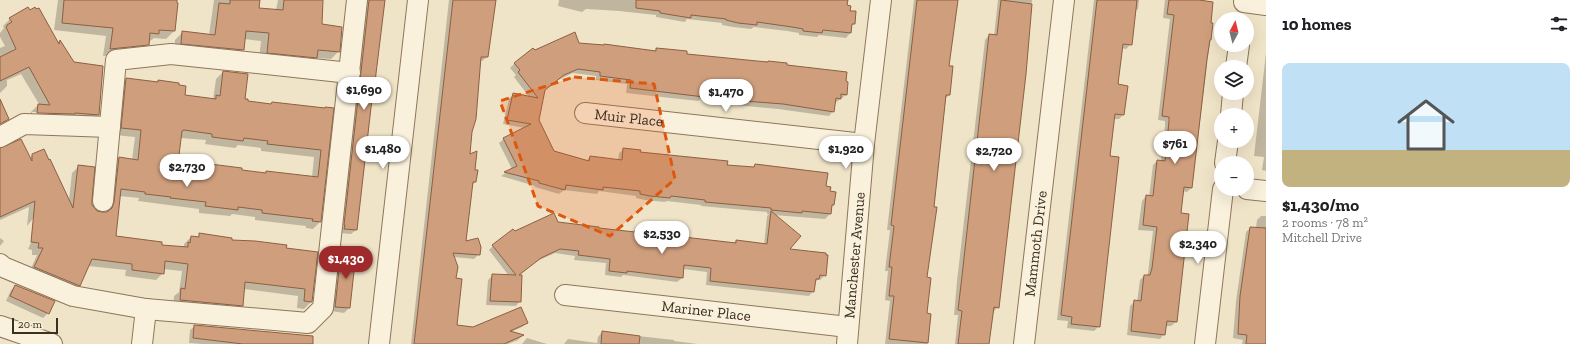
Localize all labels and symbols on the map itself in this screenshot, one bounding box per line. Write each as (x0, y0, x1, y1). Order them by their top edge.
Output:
north arrow (1214, 12, 1254, 52)
pin: $1,690 (331, 77, 397, 111)
pin: $1,470 (693, 79, 759, 113)
street label: Muir Place (593, 105, 664, 131)
pin: $761 (1151, 131, 1199, 165)
pin: $1,480 (350, 136, 416, 170)
pin: $1,920 (813, 136, 879, 170)
pin: $2,720 (961, 138, 1027, 172)
pin: $2,730 (154, 154, 220, 188)
street label: Mammoth Drive (1021, 190, 1051, 298)
street label: Manchester Avenue (840, 191, 869, 319)
pin: $2,530 (629, 221, 695, 255)
pin: $2,340 (1165, 231, 1231, 265)
pin: $1,430 (313, 246, 379, 280)
street label: Mariner Place (660, 297, 752, 325)
scale bar (12, 316, 58, 335)

